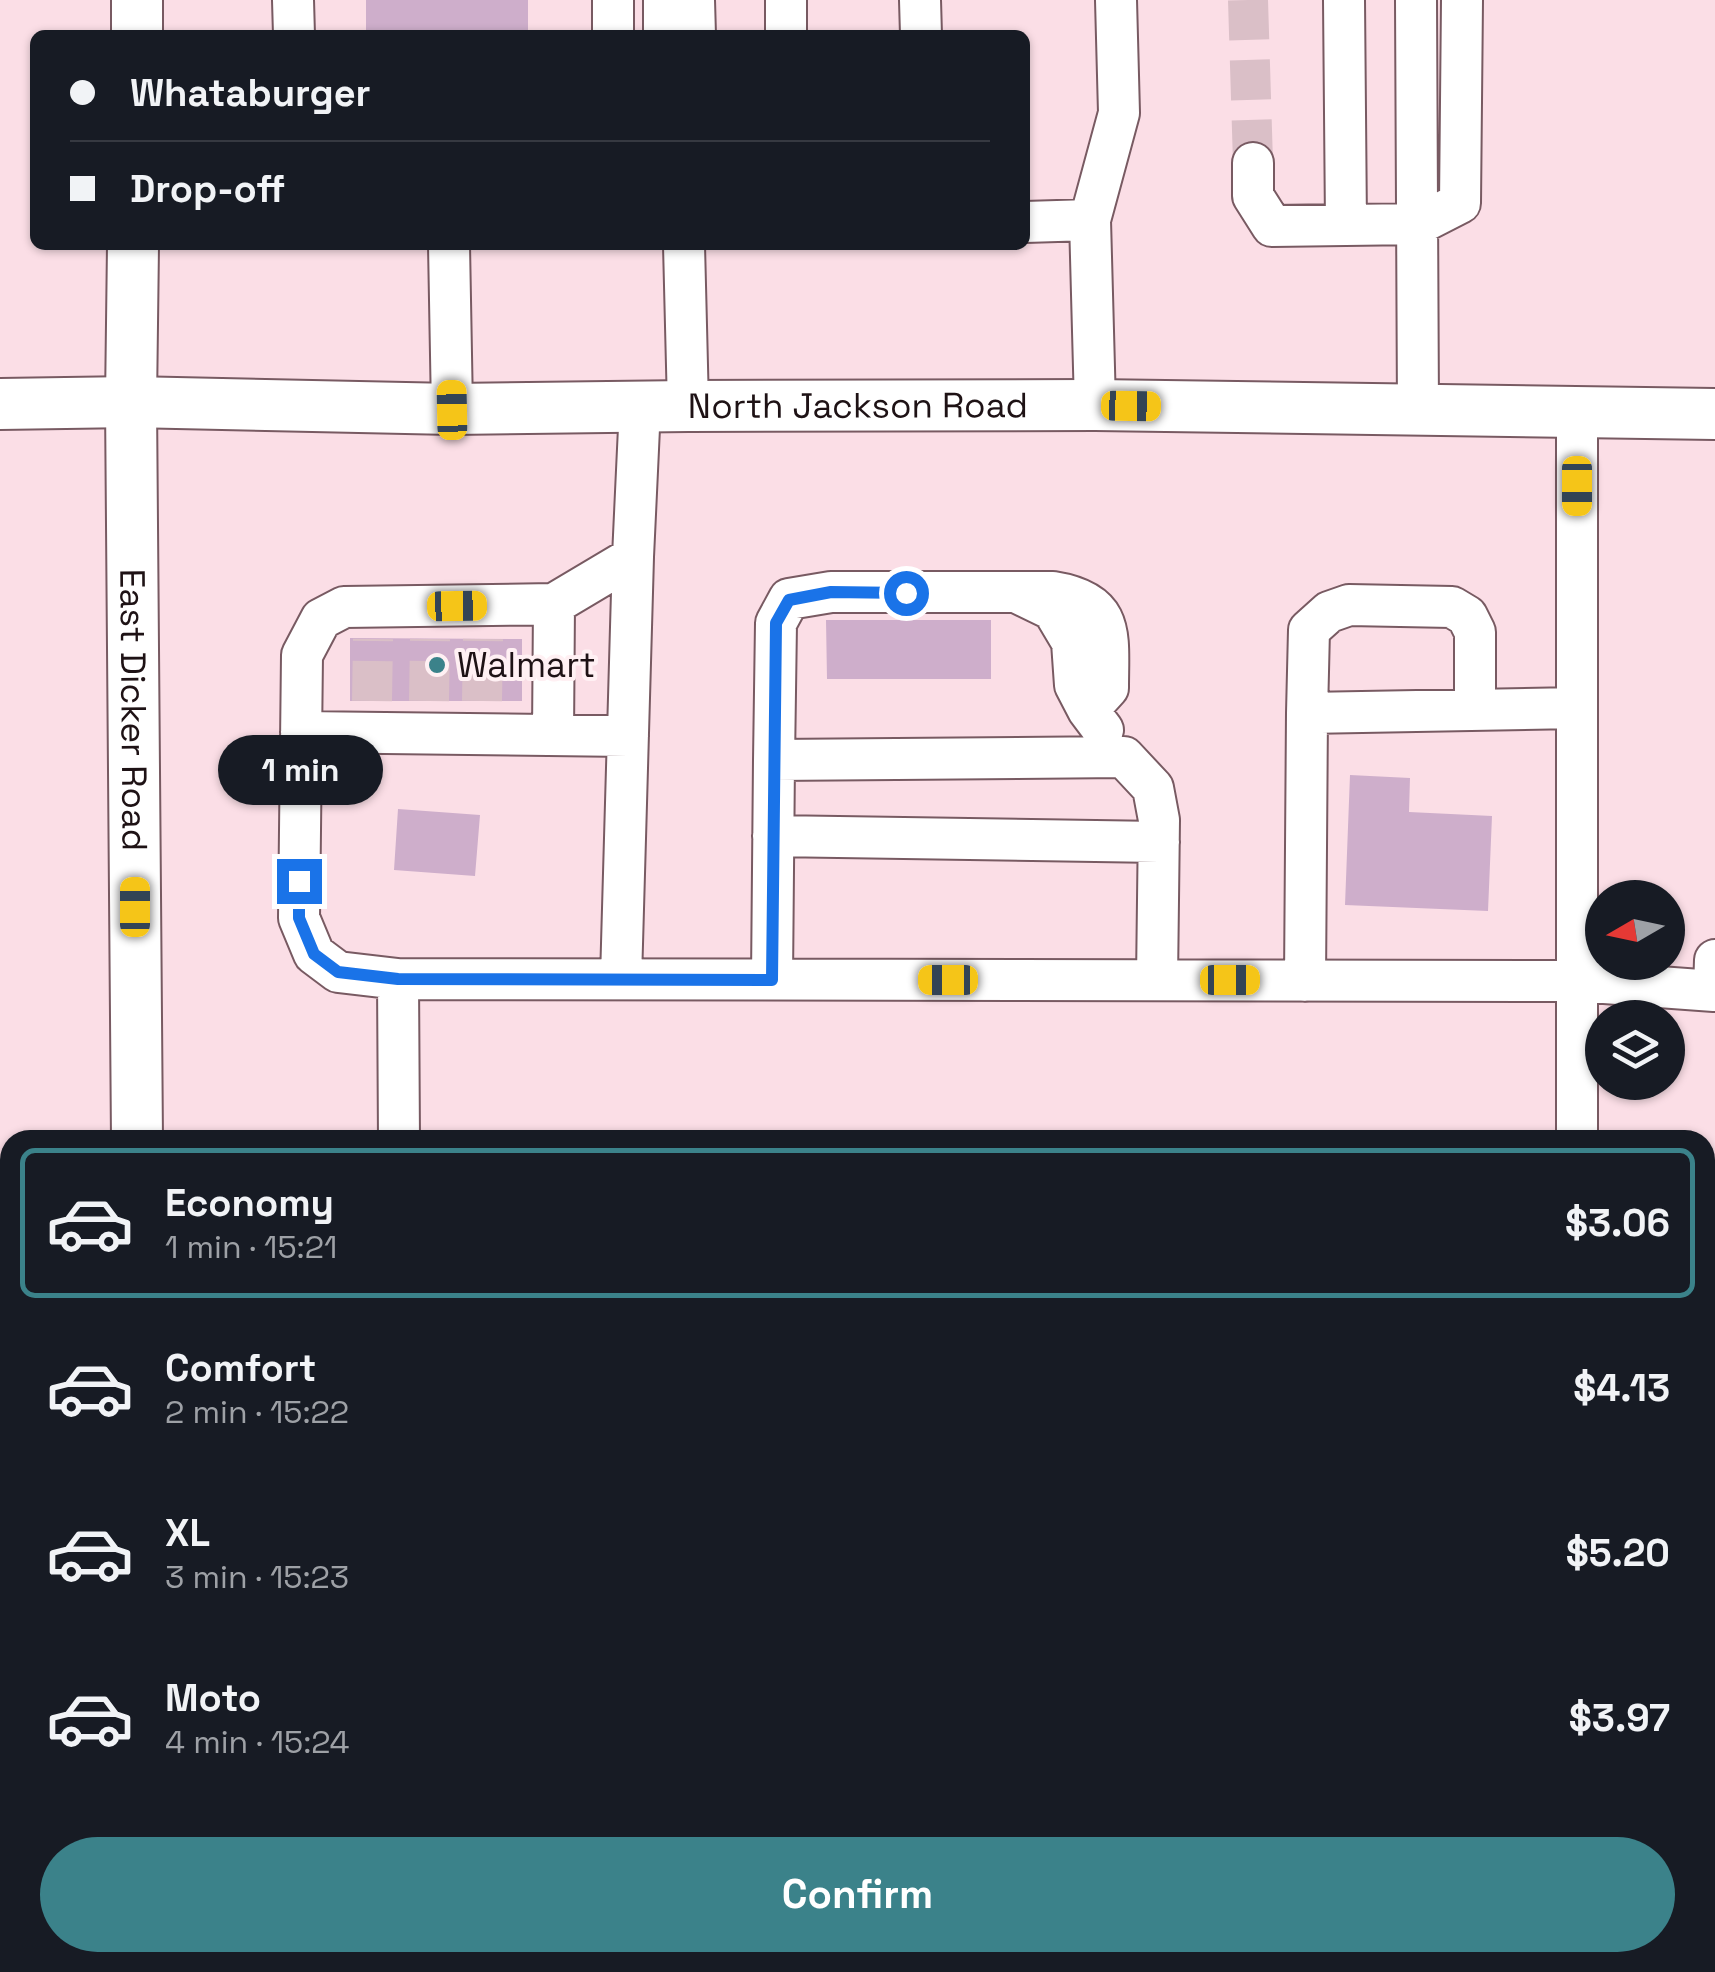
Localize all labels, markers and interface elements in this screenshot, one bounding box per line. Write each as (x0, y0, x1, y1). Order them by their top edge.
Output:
text: Whataburger (130, 69, 371, 117)
text: Drop-off (130, 165, 285, 213)
car (436, 380, 468, 440)
street label: North Jackson Road (688, 383, 1028, 428)
car (1101, 390, 1161, 422)
car (1562, 456, 1592, 516)
street label: East Dicker Road (110, 569, 157, 851)
route start (884, 571, 929, 616)
car (427, 590, 487, 622)
place label: Walmart (457, 643, 596, 687)
marker: Walmart (426, 654, 448, 676)
callout: 1 min (216, 736, 382, 806)
text: 1 min (261, 750, 340, 790)
route end (277, 859, 322, 904)
car (120, 877, 150, 937)
north arrow (1585, 880, 1685, 980)
map controls (1585, 880, 1685, 1100)
car (918, 965, 978, 995)
car (1200, 965, 1260, 995)
button: layers (1585, 1000, 1685, 1100)
icon: car (45, 1178, 135, 1268)
text: Economy (165, 1179, 334, 1227)
text: $3.06 (1565, 1199, 1670, 1247)
text: 1 min · 15:21 (165, 1227, 337, 1267)
icon: car (45, 1343, 135, 1433)
text: Comfort (165, 1344, 316, 1392)
text: $4.13 (1573, 1364, 1670, 1412)
text: 2 min · 15:22 (165, 1392, 349, 1432)
icon: car (45, 1508, 135, 1598)
text: XL (165, 1509, 210, 1557)
text: $5.20 (1566, 1529, 1670, 1577)
text: 3 min · 15:23 (165, 1557, 349, 1597)
icon: car (45, 1673, 135, 1763)
text: Moto (165, 1674, 261, 1722)
text: $3.97 (1569, 1694, 1670, 1742)
text: 4 min · 15:24 (165, 1722, 350, 1762)
button: Confirm (40, 1837, 1675, 1952)

